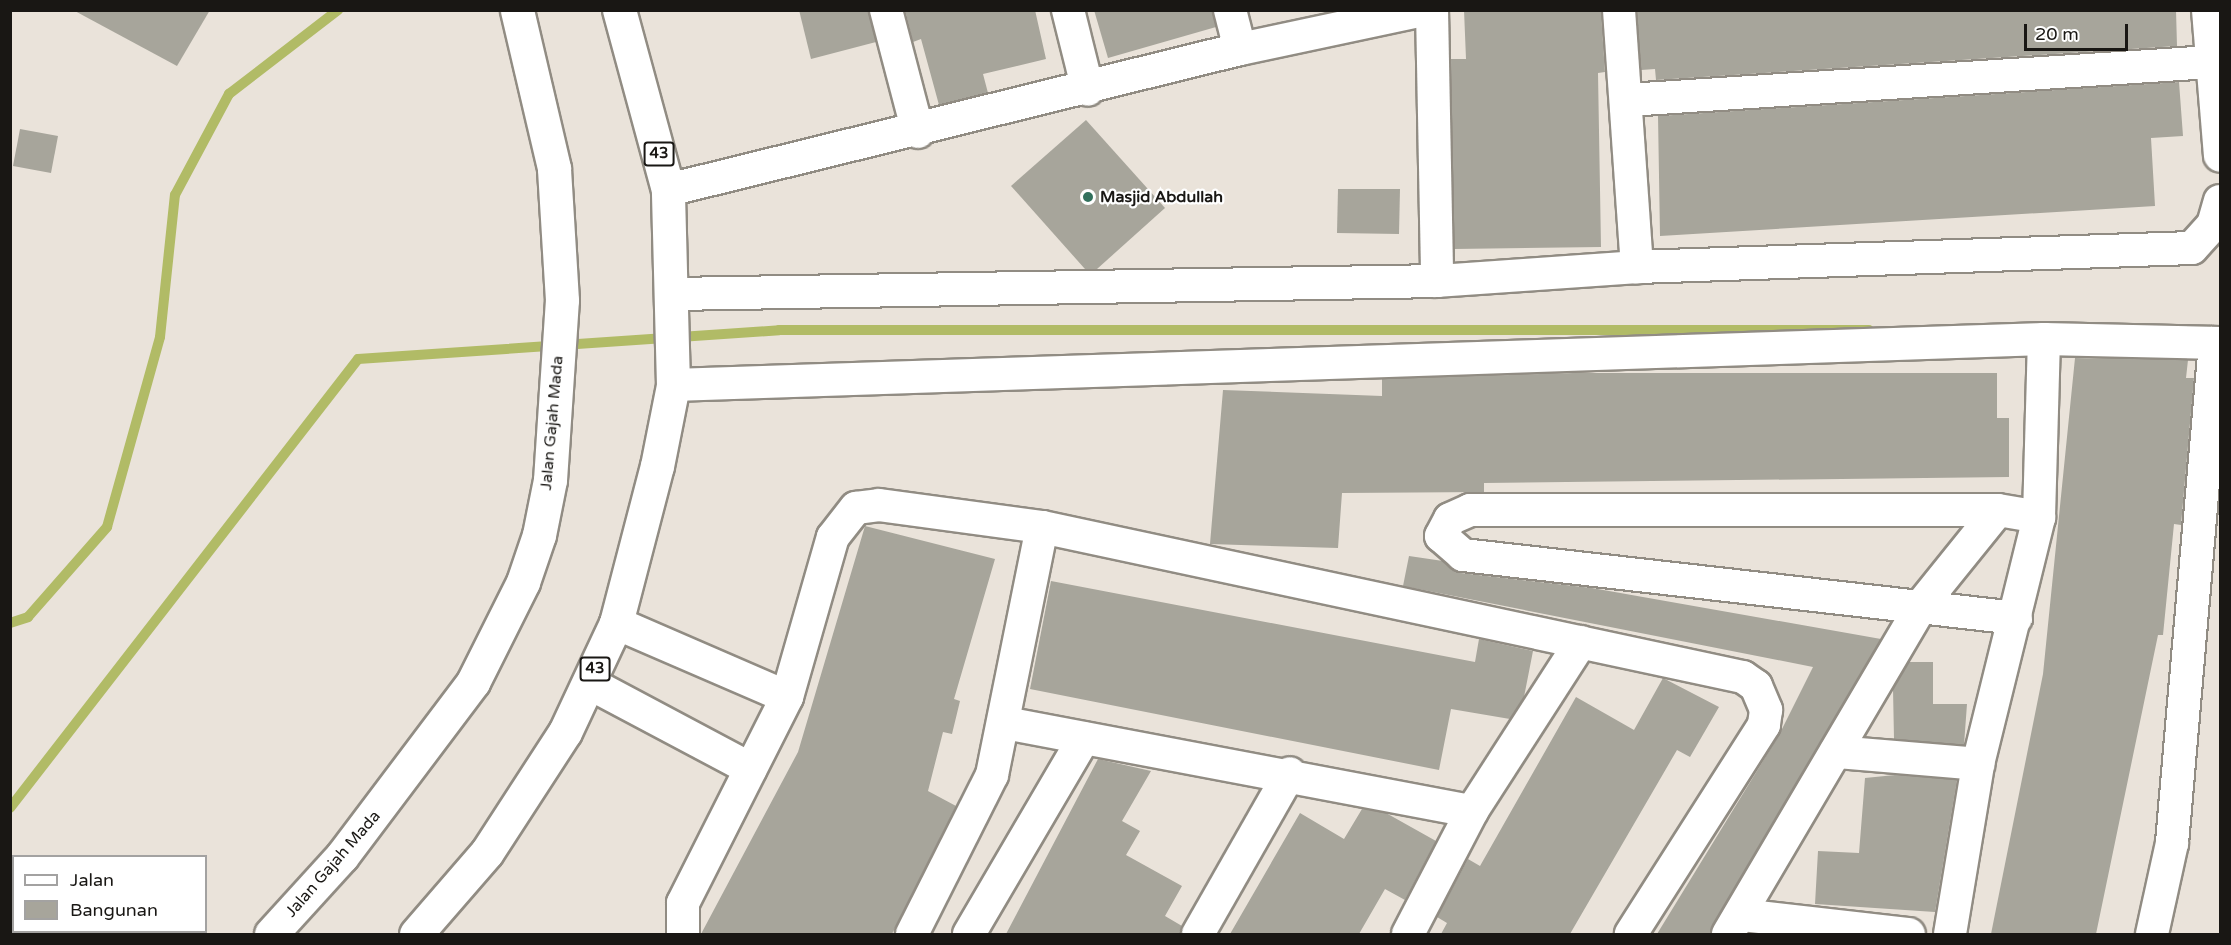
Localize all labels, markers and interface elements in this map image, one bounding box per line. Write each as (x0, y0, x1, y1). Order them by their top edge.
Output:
scale bar (2027, 12, 2130, 50)
text: 20 m (2035, 23, 2079, 45)
road number: 43 (642, 142, 676, 166)
place label: Masjid Abdullah (1100, 187, 1223, 207)
marker: Masjid Abdullah (1081, 190, 1095, 204)
street label: Jalan Gajah Mada (537, 355, 567, 491)
road number: 43 (578, 657, 612, 681)
street label: Jalan Gajah Mada (281, 807, 385, 921)
legend (12, 855, 207, 933)
text: Jalan (70, 869, 114, 891)
text: Bangunan (70, 899, 158, 921)

